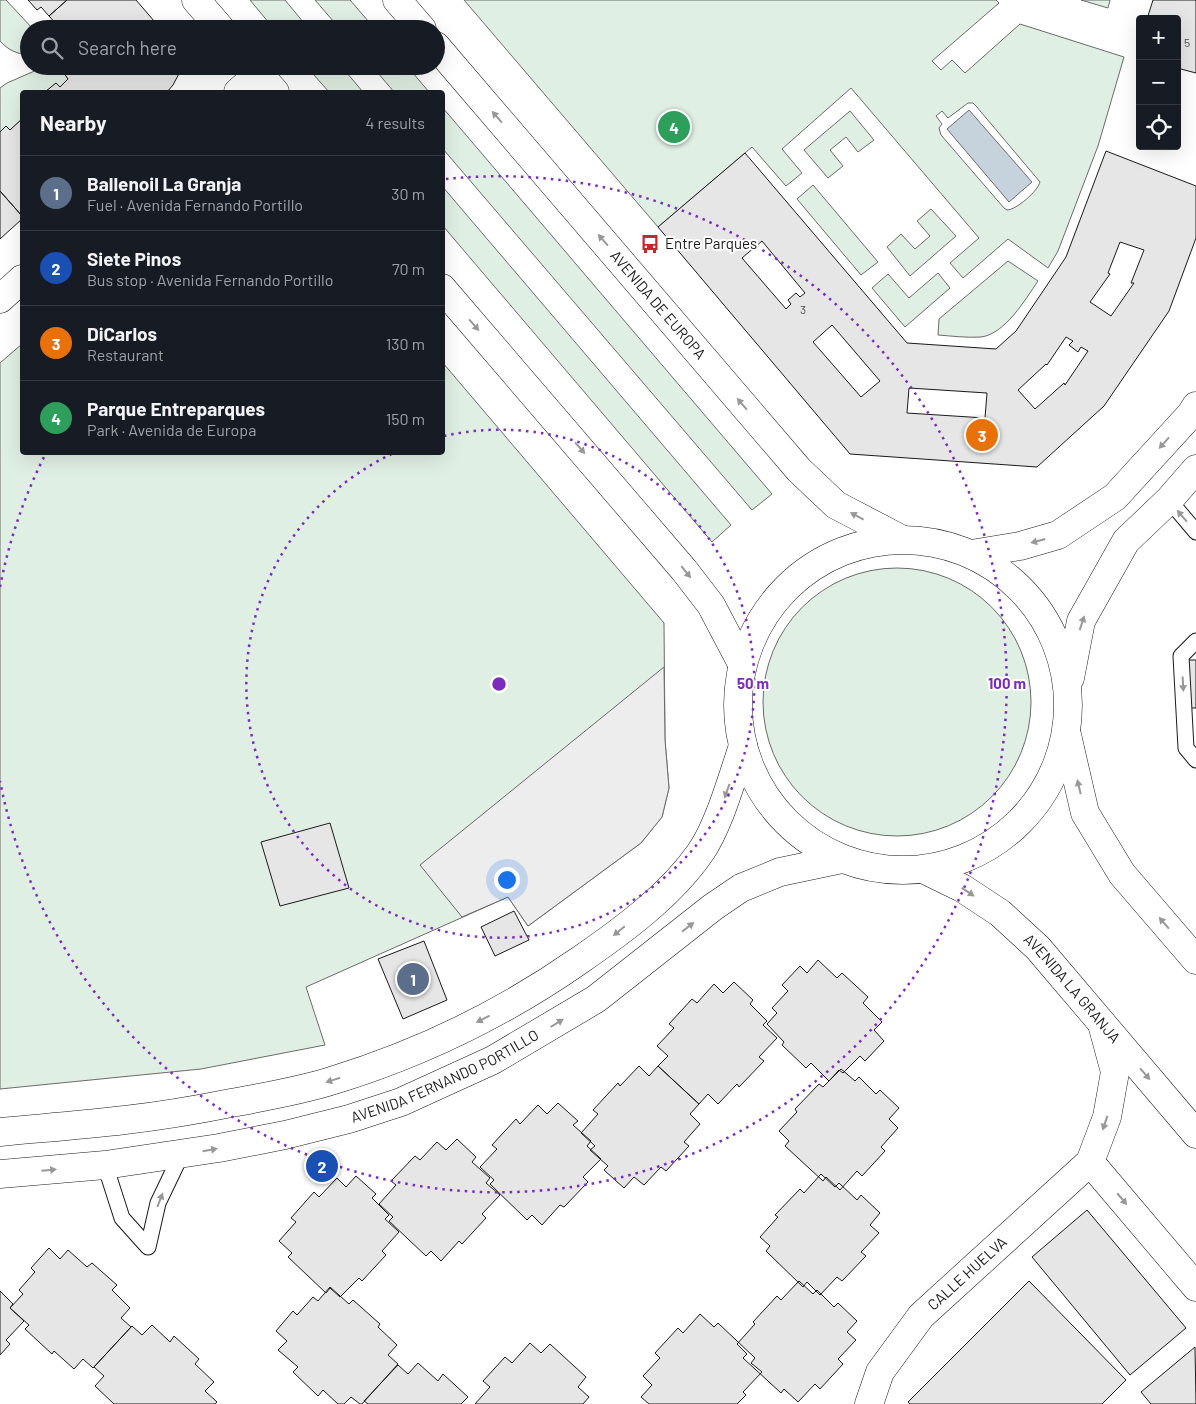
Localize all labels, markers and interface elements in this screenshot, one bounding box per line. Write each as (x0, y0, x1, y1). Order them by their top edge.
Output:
map controls (1136, 15, 1181, 150)
button: + (1136, 15, 1181, 60)
search box (20, 20, 445, 75)
icon: search (38, 34, 66, 62)
house number: 5 (1184, 35, 1190, 49)
text: Search here (78, 36, 177, 59)
button: − (1136, 60, 1181, 105)
button: locate (1136, 105, 1181, 150)
pin: 4 (658, 108, 690, 146)
text: Nearby (40, 110, 106, 135)
one-way arrow (491, 111, 503, 123)
text: 4 results (365, 113, 425, 132)
text: Ballenoil La Granja (87, 172, 241, 195)
text: 1 (53, 184, 59, 203)
text: 30 m (391, 184, 425, 203)
text: Fuel · Avenida Fernando Portillo (87, 195, 303, 214)
bus stop icon: Entre Parques (639, 233, 661, 255)
one-way arrow (597, 234, 608, 247)
place label: Entre Parques (665, 234, 757, 252)
street label: AVENIDA DE EUROPA (607, 246, 710, 362)
text: Siete Pinos (87, 247, 181, 270)
text: 2 (52, 259, 60, 278)
text: 70 m (392, 259, 425, 278)
text: Bus stop · Avenida Fernando Portillo (87, 270, 334, 289)
house number: 3 (800, 302, 806, 316)
one-way arrow (469, 318, 480, 331)
text: DiCarlos (87, 322, 157, 345)
text: 3 (52, 334, 60, 353)
text: 130 m (386, 334, 425, 353)
text: Restaurant (87, 345, 164, 364)
text: Parque Entreparques (87, 397, 265, 420)
one-way arrow (737, 397, 748, 410)
text: 4 (51, 409, 61, 428)
text: 150 m (386, 409, 425, 428)
pin: 3 (966, 416, 998, 454)
text: Park · Avenida de Europa (87, 420, 256, 439)
one-way arrow (1159, 436, 1170, 449)
one-way arrow (574, 442, 586, 454)
one-way arrow (1177, 510, 1188, 523)
one-way arrow (850, 512, 865, 520)
one-way arrow (1031, 537, 1046, 545)
one-way arrow (680, 565, 691, 578)
one-way arrow (1079, 615, 1086, 630)
text: 50 m (737, 674, 769, 692)
text: 100 m (988, 674, 1026, 692)
centre of rings (490, 675, 508, 693)
one-way arrow (1179, 676, 1187, 692)
one-way arrow (1075, 780, 1083, 795)
one-way arrow (723, 784, 730, 799)
your location (494, 867, 520, 893)
one-way arrow (962, 887, 975, 897)
one-way arrow (1159, 917, 1170, 929)
one-way arrow (681, 921, 694, 932)
one-way arrow (613, 925, 626, 936)
street label: AVENIDA LA GRANJA (1020, 929, 1125, 1046)
pin: 1 (397, 960, 429, 998)
one-way arrow (476, 1015, 490, 1023)
one-way arrow (551, 1018, 564, 1028)
street label: AVENIDA FERNANDO PORTILLO (348, 1025, 542, 1126)
one-way arrow (1139, 1068, 1151, 1080)
one-way arrow (325, 1077, 340, 1085)
one-way arrow (1101, 1115, 1108, 1130)
one-way arrow (202, 1145, 218, 1153)
pin: 2 (306, 1147, 338, 1185)
one-way arrow (41, 1166, 57, 1174)
one-way arrow (156, 1192, 164, 1207)
one-way arrow (1116, 1192, 1127, 1205)
street label: CALLE HUELVA (923, 1232, 1010, 1314)

